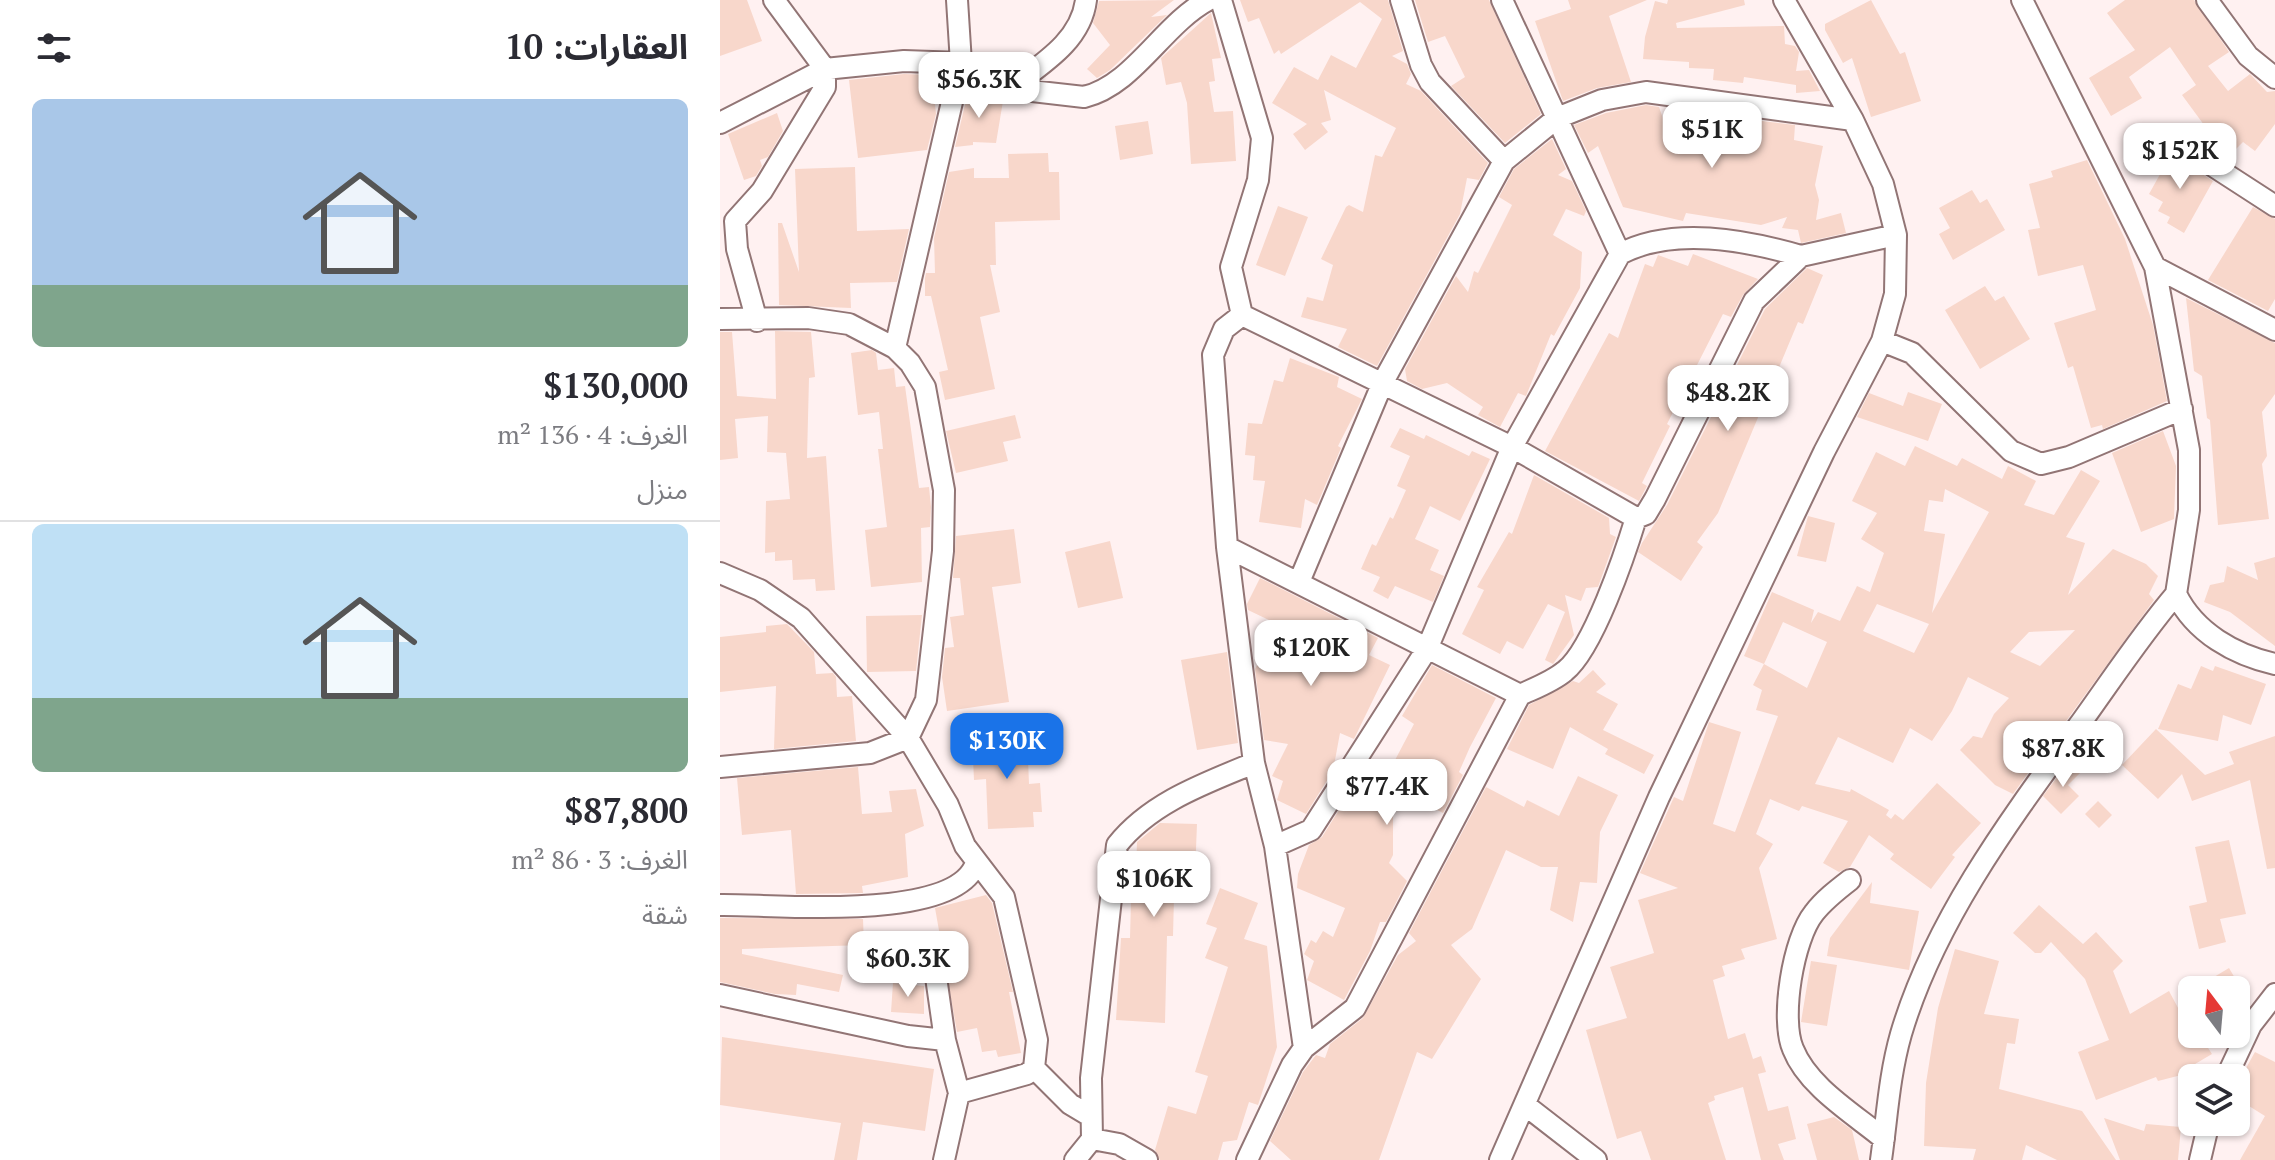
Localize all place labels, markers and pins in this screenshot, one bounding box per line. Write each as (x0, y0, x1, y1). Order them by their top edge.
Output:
pin: $56.3K (914, 52, 1044, 120)
pin: $51K (1665, 102, 1759, 170)
pin: $152K (2124, 123, 2236, 191)
pin: $48.2K (1663, 365, 1793, 433)
pin: $120K (1255, 620, 1367, 688)
pin: $130K (951, 713, 1063, 781)
pin: $87.8K (1998, 721, 2128, 789)
pin: $77.4K (1322, 759, 1452, 827)
pin: $106K (1098, 851, 1210, 919)
pin: $60.3K (843, 931, 973, 999)

